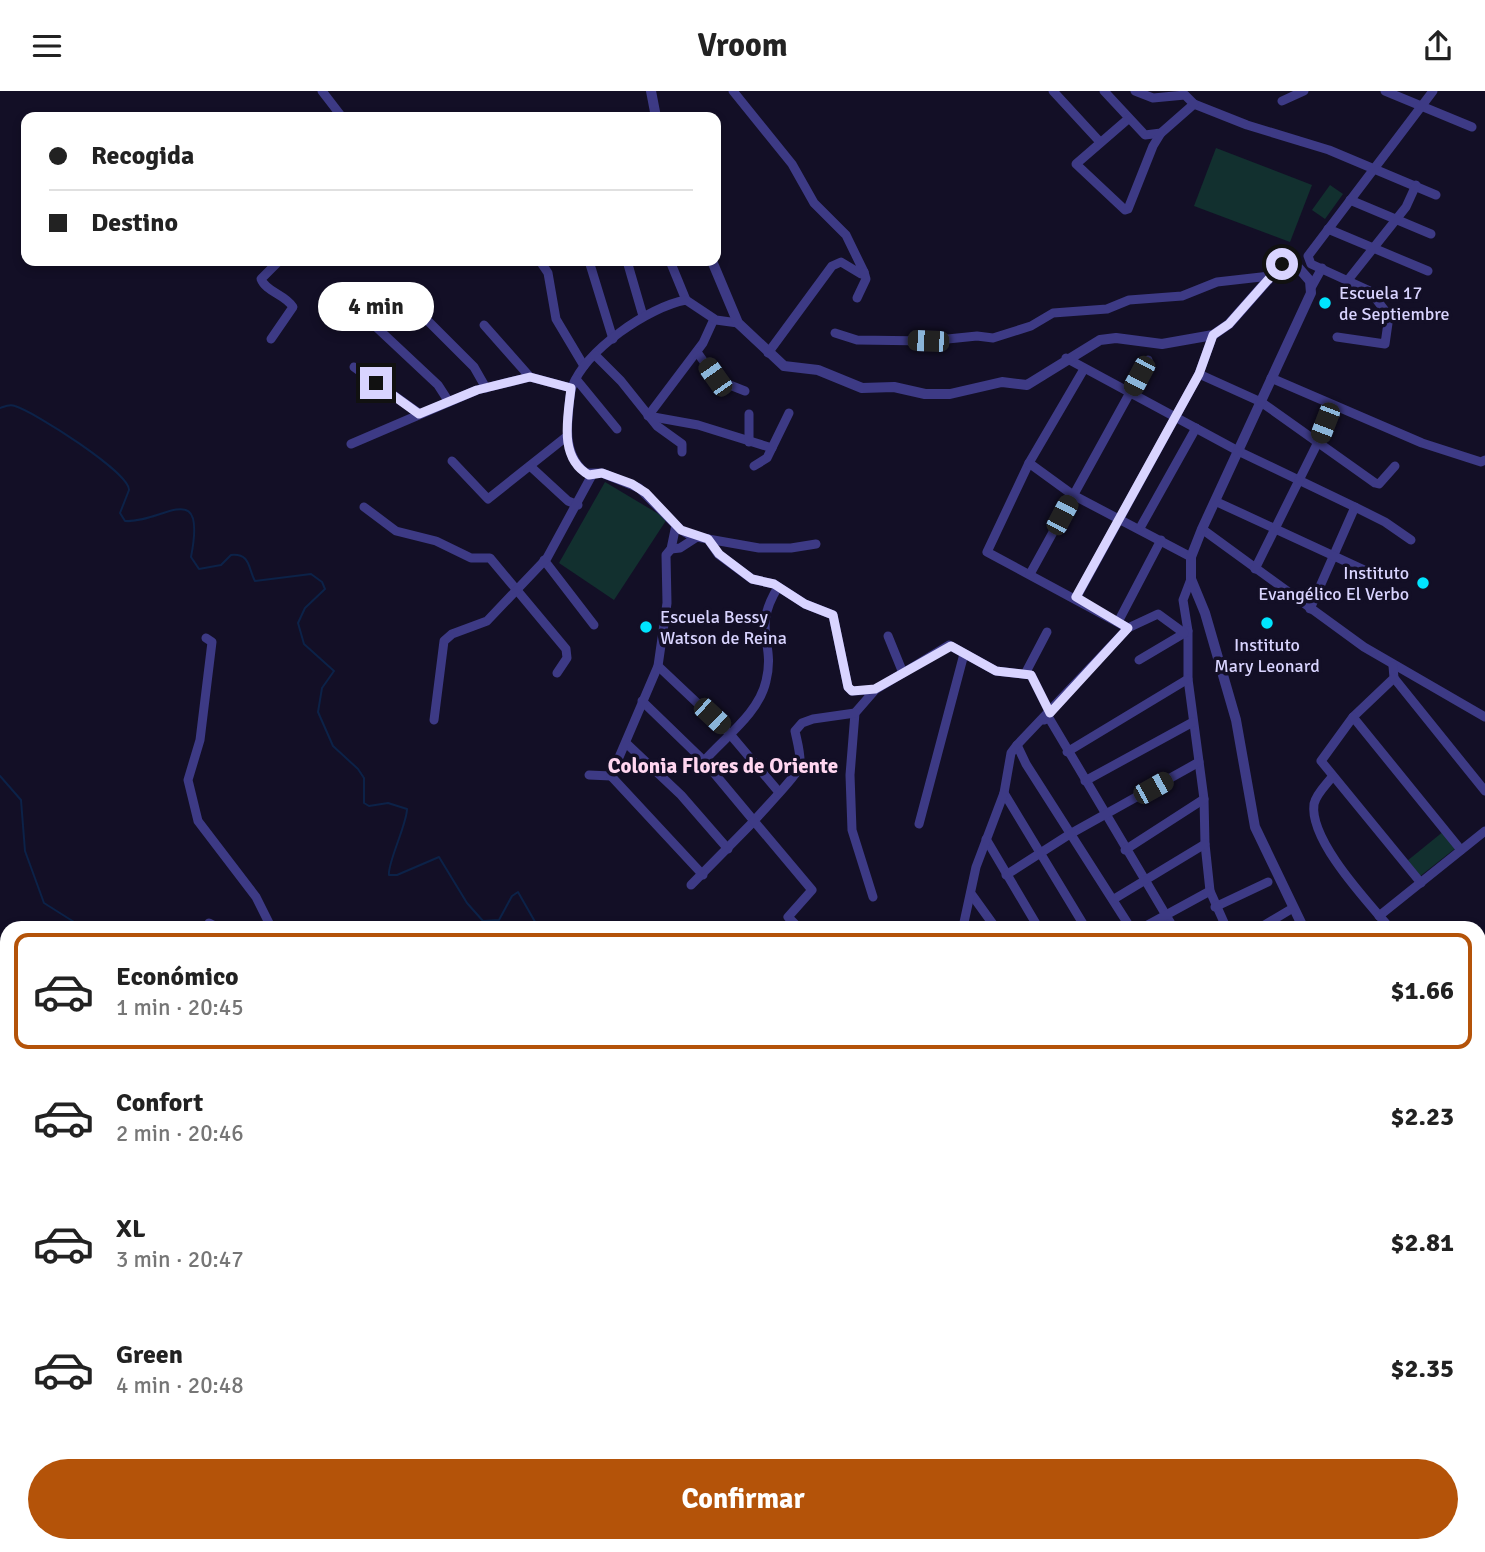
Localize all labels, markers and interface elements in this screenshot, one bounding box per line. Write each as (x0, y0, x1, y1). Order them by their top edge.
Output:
text: Vroom (697, 26, 788, 65)
icon: menu (28, 27, 66, 65)
icon: share (1419, 27, 1457, 65)
text: Recogida (91, 140, 194, 172)
text: Destino (91, 207, 178, 239)
route start (1266, 248, 1298, 280)
callout: 4 min (318, 281, 434, 331)
place label: Escuela 17 de Septiembre (1339, 282, 1450, 325)
text: 4 min (348, 292, 404, 321)
marker: Escuela 17 de Septiembre (1317, 295, 1333, 311)
car (907, 330, 950, 352)
car (1120, 353, 1159, 399)
car (695, 354, 736, 400)
route end (360, 367, 392, 399)
car (1308, 400, 1343, 446)
car (1043, 492, 1082, 538)
place label: Instituto Evangélico El Verbo (1258, 562, 1409, 605)
marker: Instituto Evangélico El Verbo (1415, 575, 1431, 591)
place label: Escuela Bessy Watson de Reina (660, 606, 787, 649)
marker: Instituto Mary Leonard (1259, 615, 1275, 631)
marker: Escuela Bessy Watson de Reina (638, 619, 654, 635)
place label: Instituto Mary Leonard (1214, 634, 1320, 677)
car (690, 694, 735, 738)
district label: Colonia Flores de Oriente (608, 753, 838, 779)
car (1130, 769, 1177, 807)
icon: car (32, 960, 95, 1023)
text: Económico (116, 961, 239, 993)
text: $1.66 (1390, 975, 1454, 1007)
text: 1 min · 20:45 (116, 993, 244, 1022)
icon: car (32, 1086, 95, 1149)
text: Confort (116, 1087, 203, 1119)
text: $2.23 (1390, 1101, 1454, 1133)
text: 2 min · 20:46 (116, 1119, 244, 1148)
icon: car (32, 1212, 95, 1275)
text: XL (116, 1213, 146, 1245)
text: $2.81 (1390, 1227, 1454, 1259)
text: 3 min · 20:47 (116, 1245, 244, 1274)
icon: car (32, 1338, 95, 1401)
text: Green (116, 1339, 183, 1371)
text: $2.35 (1390, 1353, 1454, 1385)
text: 4 min · 20:48 (116, 1371, 244, 1400)
button: Confirmar (28, 1459, 1458, 1539)

